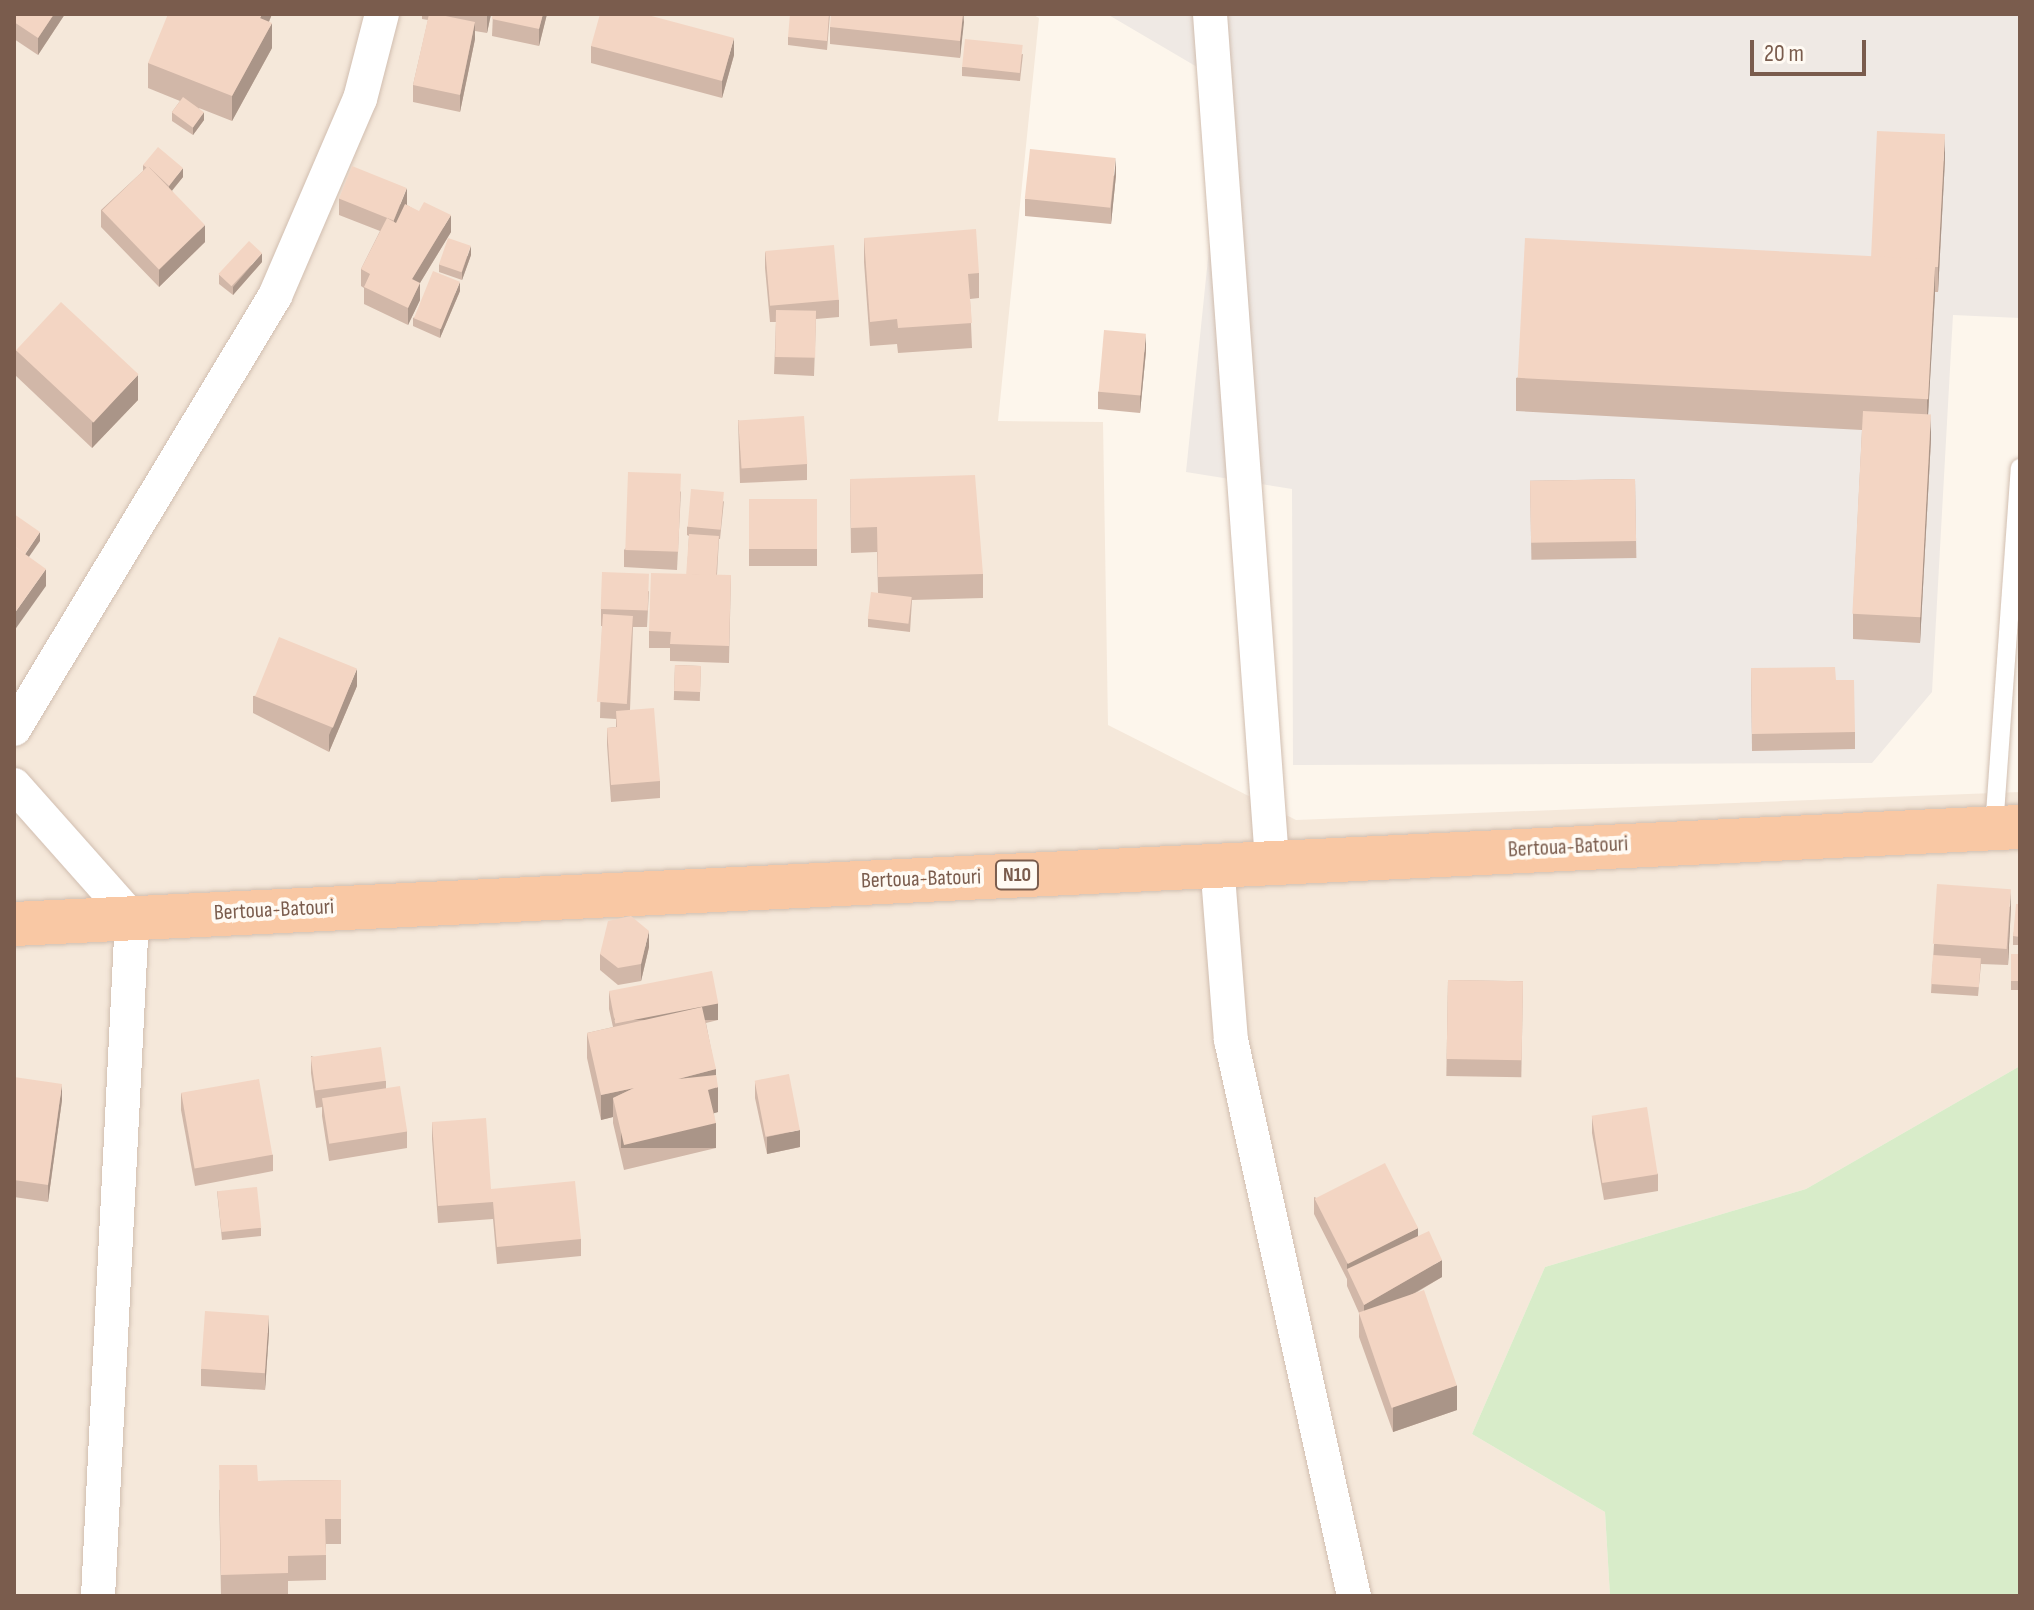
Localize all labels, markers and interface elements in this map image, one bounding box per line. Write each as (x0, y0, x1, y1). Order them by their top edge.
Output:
scale bar (1754, 24, 1870, 74)
text: 20 m (1764, 39, 1804, 68)
street label: Bertoua-Batouri (1507, 831, 1629, 863)
road number: N10 (993, 859, 1041, 891)
street label: Bertoua-Batouri (860, 864, 982, 894)
street label: Bertoua-Batouri (213, 894, 335, 926)

